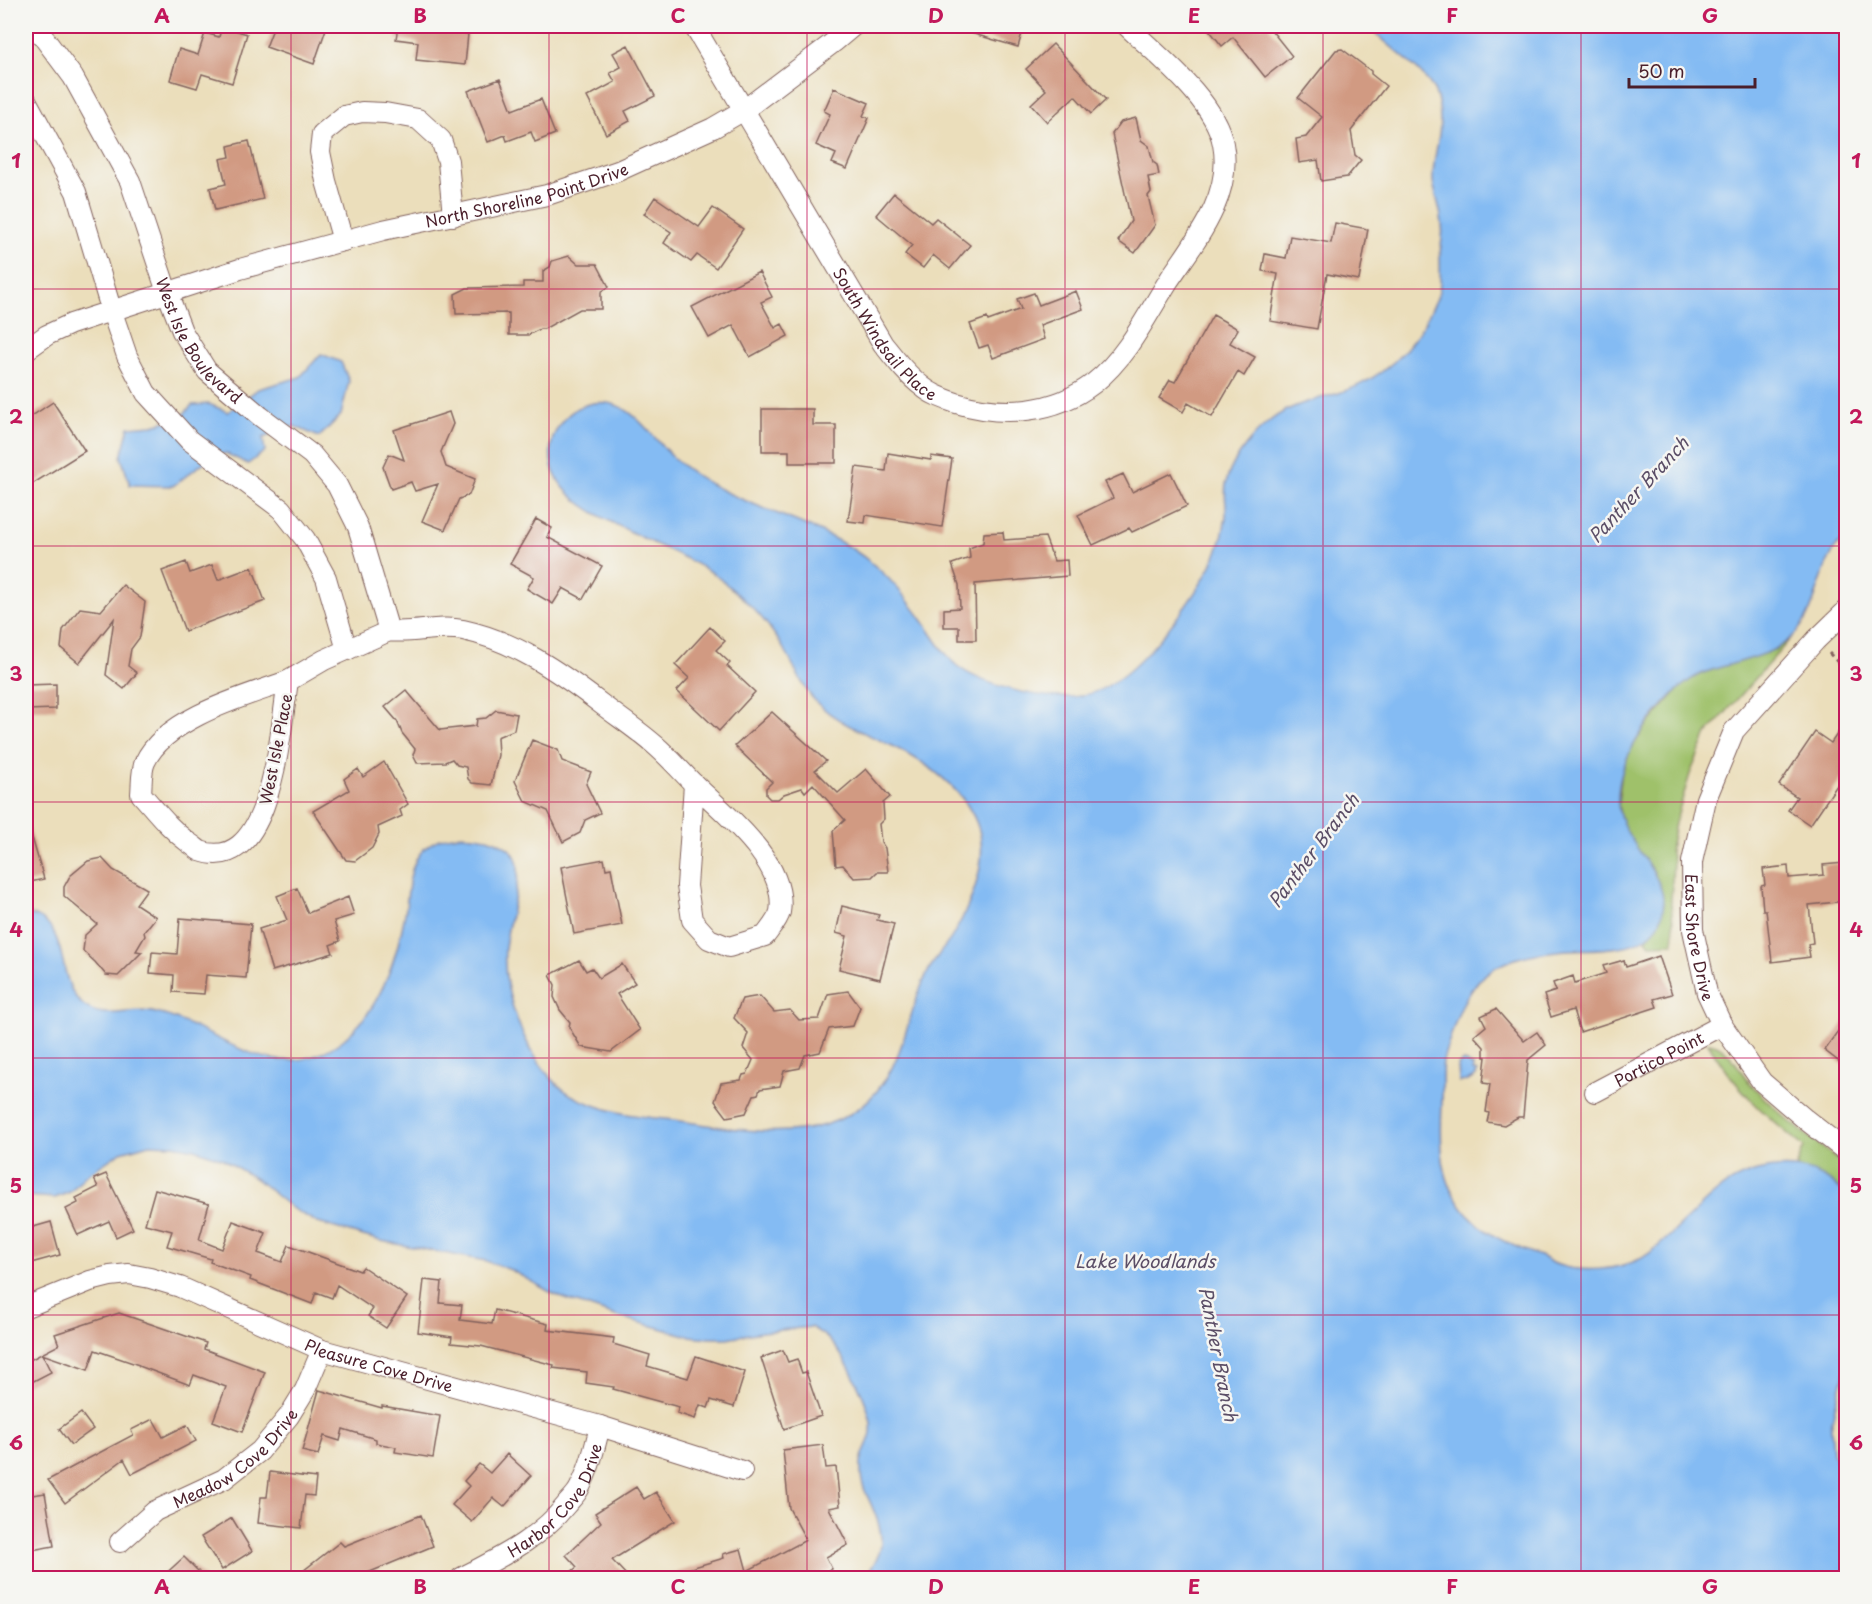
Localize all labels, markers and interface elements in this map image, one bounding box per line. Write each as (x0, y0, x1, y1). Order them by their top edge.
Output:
text: A (154, 0, 170, 30)
text: B (413, 0, 427, 30)
text: C (670, 0, 686, 30)
text: D (928, 0, 944, 30)
text: E (1188, 0, 1200, 30)
text: F (1446, 0, 1458, 30)
text: G (1702, 0, 1718, 30)
scale bar (1629, 51, 1755, 89)
text: 50 m (1638, 57, 1685, 84)
text: 1 (11, 145, 21, 175)
text: 1 (1851, 145, 1861, 175)
street label: North Shoreline Point Drive (423, 156, 632, 233)
street label: South Windsail Place (828, 263, 941, 406)
street label: West Isle Boulevard (151, 274, 248, 409)
text: 2 (9, 401, 23, 431)
text: 2 (1849, 401, 1863, 431)
water label: Panther Branch (1582, 430, 1695, 548)
text: 3 (9, 658, 23, 688)
text: 3 (1849, 658, 1863, 688)
street label: West Isle Place (252, 691, 298, 807)
water label: Panther Branch (1261, 787, 1365, 912)
street label: East Shore Drive (1680, 874, 1721, 1004)
text: 4 (9, 914, 23, 944)
text: 4 (1849, 914, 1863, 944)
street label: Portico Point (1610, 1025, 1708, 1092)
text: 5 (10, 1170, 22, 1200)
text: 5 (1850, 1170, 1862, 1200)
water label: Lake Woodlands (1075, 1247, 1217, 1274)
water label: Panther Branch (1193, 1285, 1245, 1424)
street label: Pleasure Cove Drive (301, 1332, 456, 1397)
street label: Meadow Cove Drive (168, 1404, 303, 1513)
text: 6 (9, 1427, 23, 1457)
text: 6 (1849, 1427, 1863, 1457)
street label: Harbor Cove Drive (502, 1441, 607, 1562)
text: A (154, 1571, 170, 1601)
text: B (413, 1571, 427, 1601)
text: C (670, 1571, 686, 1601)
text: D (928, 1571, 944, 1601)
text: E (1188, 1571, 1200, 1601)
text: F (1446, 1571, 1458, 1601)
text: G (1702, 1571, 1718, 1601)

